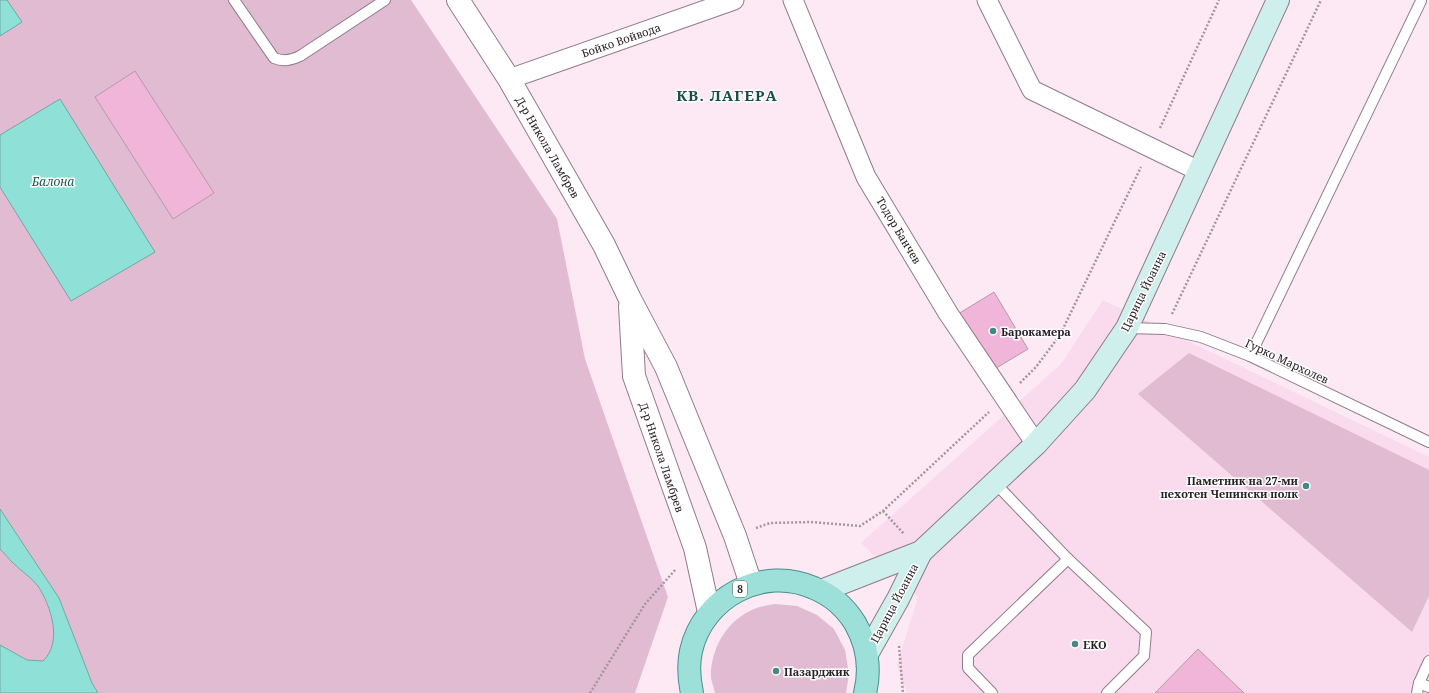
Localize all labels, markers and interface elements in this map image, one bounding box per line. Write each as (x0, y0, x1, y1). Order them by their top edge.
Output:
street label: Бойко Войвода (579, 19, 663, 61)
district label: КВ. ЛАГЕРА (676, 85, 778, 105)
street label: Д-р Никола Ламбрев (513, 93, 583, 201)
water label: Балона (31, 173, 75, 190)
street label: Тодор Банчев (873, 194, 925, 266)
street label: Царица Йоанна (1117, 248, 1169, 334)
place label: Барокамера (1001, 324, 1071, 339)
marker: Барокамера (988, 326, 998, 336)
street label: Гурко Мархолев (1243, 335, 1331, 387)
street label: Д-р Никола Ламбрев (636, 400, 688, 514)
place label: Паметник на 27-ми пехотен Чепински полк (1161, 473, 1299, 501)
marker: Паметник на 27-ми пехотен Чепински полк (1301, 481, 1311, 491)
street label: Царица Йоанна (867, 561, 921, 645)
road number: 8 (733, 581, 747, 597)
place label: EKO (1083, 637, 1107, 652)
marker: EKO (1070, 639, 1080, 649)
place label: Пазарджик (784, 664, 850, 679)
marker: Пазарджик (771, 666, 781, 676)

